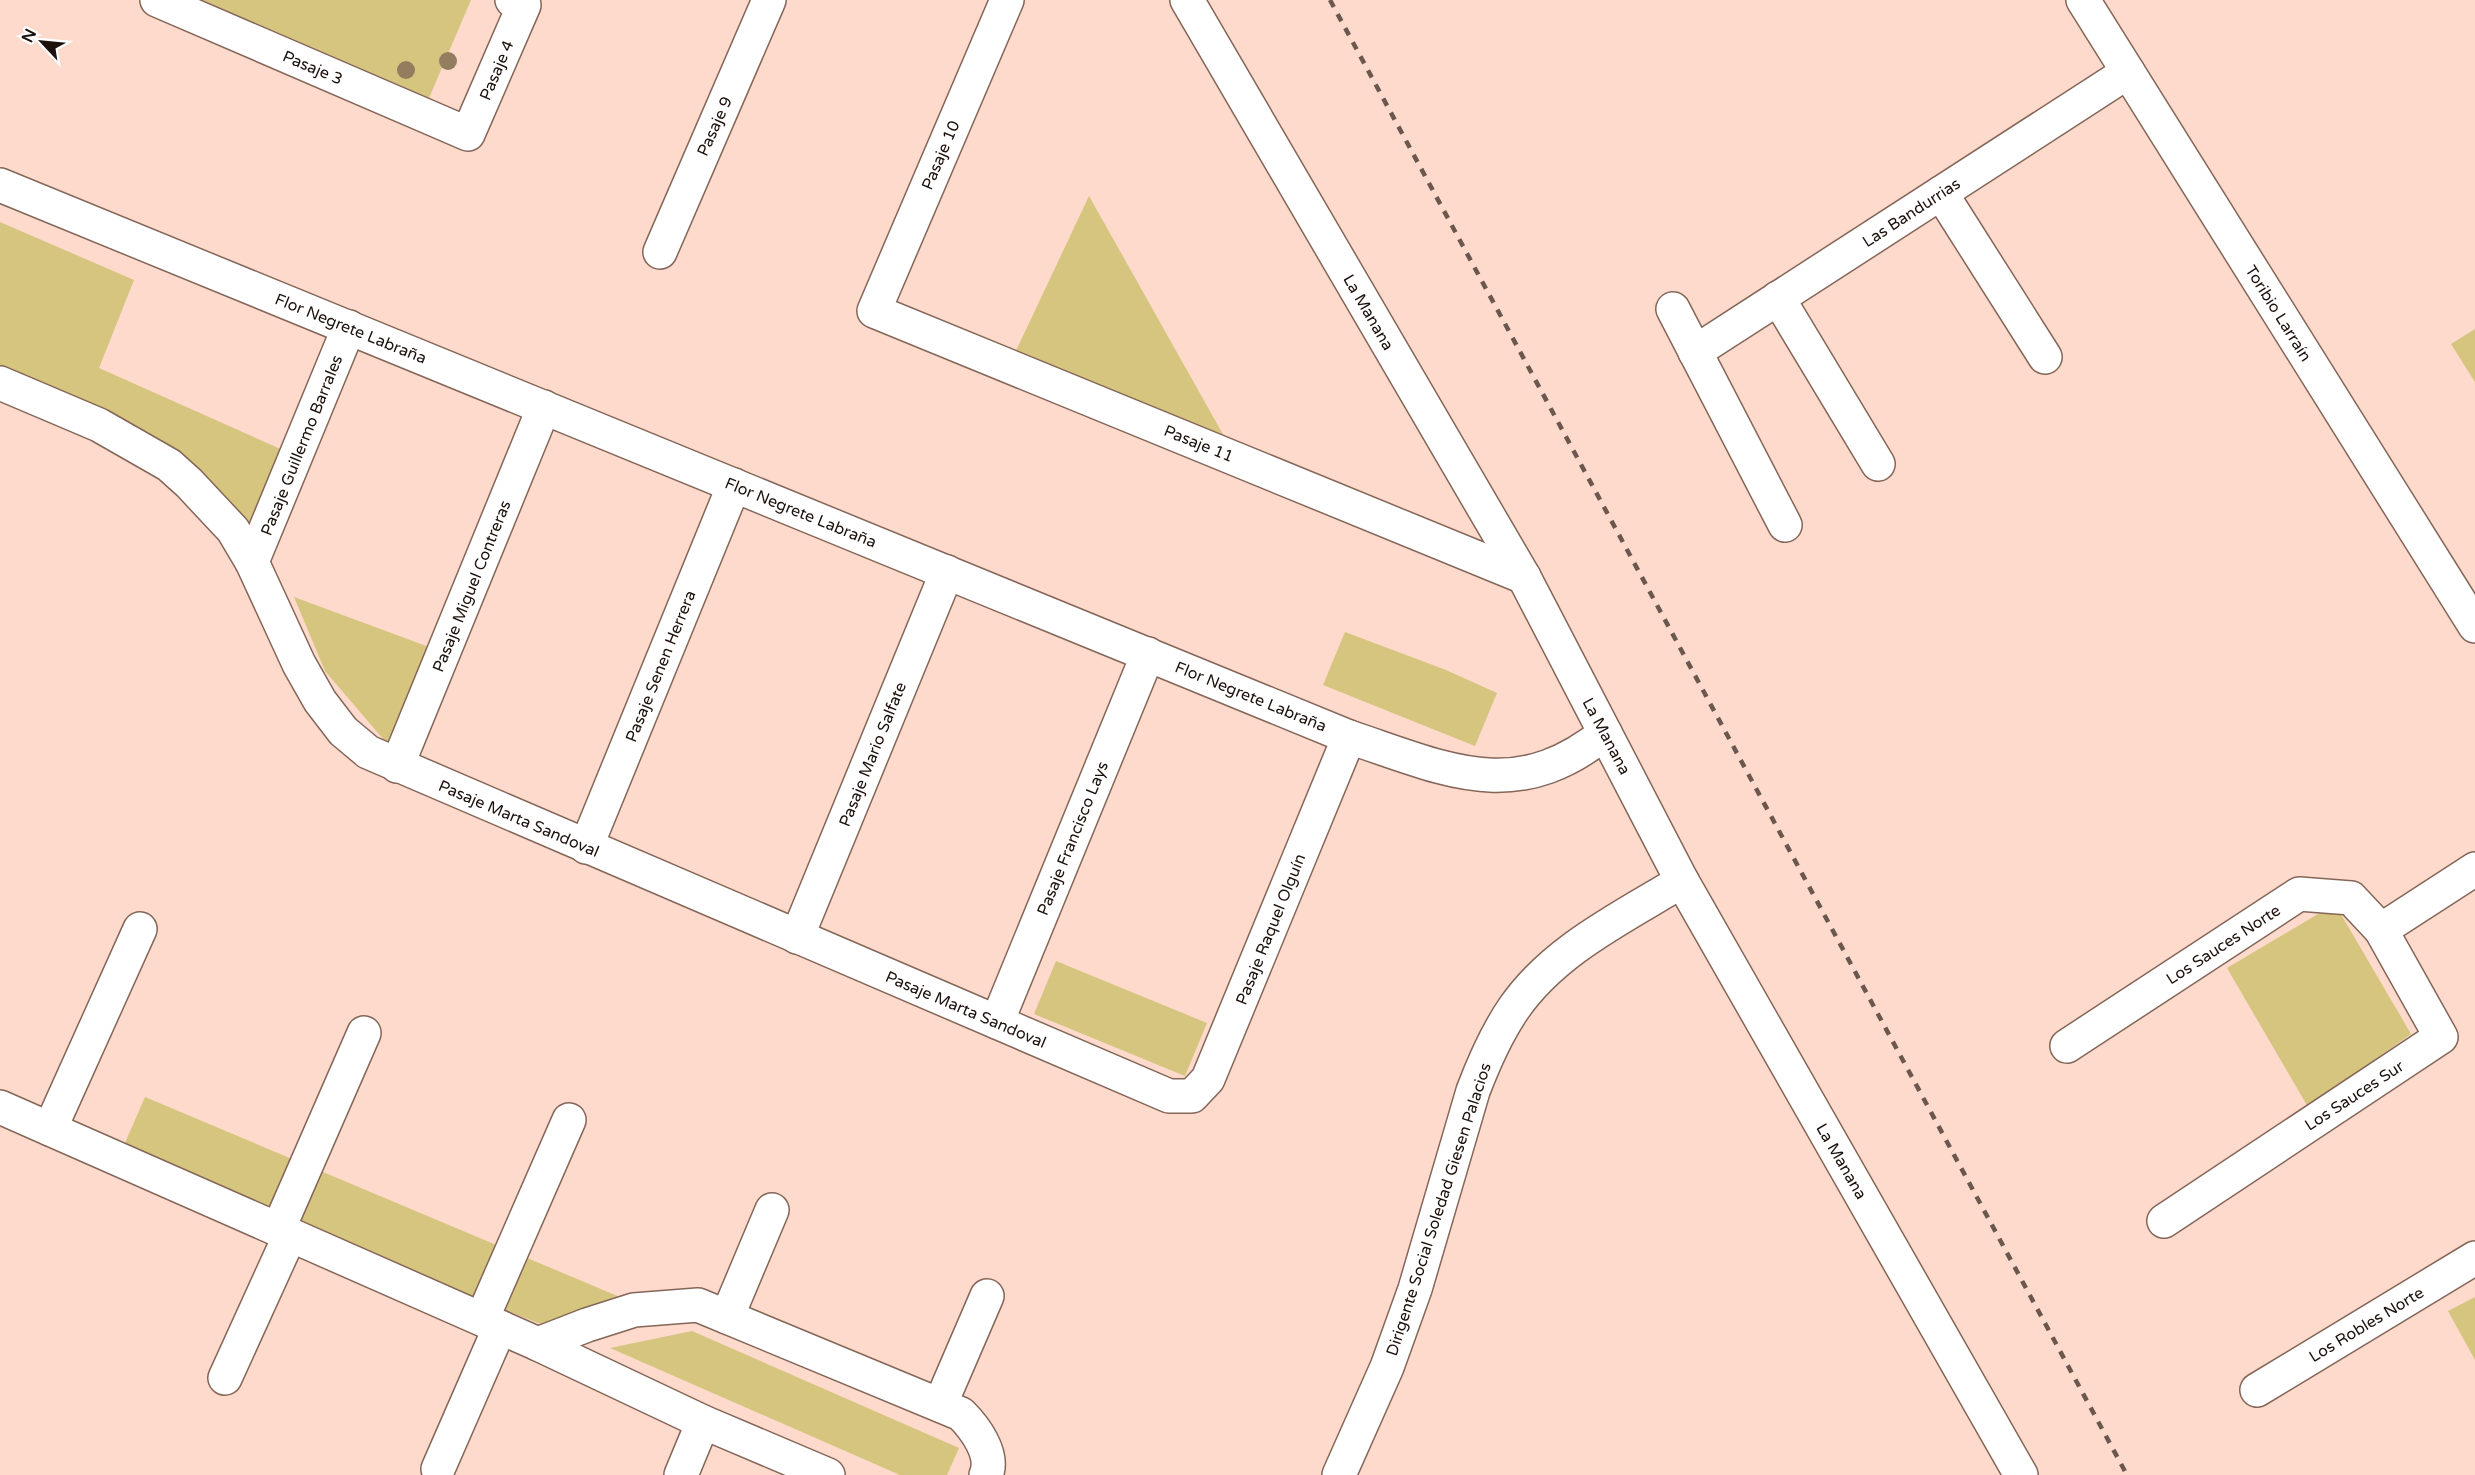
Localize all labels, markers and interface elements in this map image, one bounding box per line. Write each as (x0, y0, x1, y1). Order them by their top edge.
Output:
north arrow (12, 12, 72, 72)
text: N (18, 26, 41, 46)
street label: Pasaje 4 (475, 37, 519, 103)
street label: Pasaje 3 (280, 46, 346, 90)
street label: Pasaje 9 (693, 93, 737, 159)
street label: Pasaje 10 (917, 118, 964, 193)
street label: Las Bandurrias (1859, 174, 1964, 252)
street label: Toribio Larraín (2241, 262, 2316, 365)
street label: La Manana (1338, 271, 1398, 354)
street label: Flor Negrete Labraña (272, 289, 429, 368)
street label: Pasaje Guillermo Barrales (257, 352, 347, 539)
street label: Pasaje 11 (1161, 421, 1236, 467)
street label: Flor Negrete Labraña (722, 473, 879, 552)
street label: Pasaje Miguel Contreras (428, 498, 516, 675)
street label: Pasaje Senen Herrera (621, 588, 701, 745)
street label: Flor Negrete Labraña (1172, 657, 1329, 736)
street label: Pasaje Mario Salfate (835, 679, 911, 830)
street label: La Manana (1578, 695, 1635, 778)
street label: Pasaje Francisco Lays (1033, 758, 1113, 918)
street label: Pasaje Marta Sandoval (435, 776, 602, 862)
street label: Pasaje Raquel Olguín (1231, 851, 1310, 1008)
street label: Los Sauces Norte (2163, 900, 2284, 989)
street label: Pasaje Marta Sandoval (882, 967, 1049, 1053)
street label: Los Sauces Sur (2301, 1056, 2409, 1135)
street label: Dirigente Social Soledad Giesen Palacios (1382, 1060, 1496, 1358)
street label: La Manana (1811, 1120, 1871, 1203)
street label: Los Robles Norte (2305, 1283, 2428, 1367)

